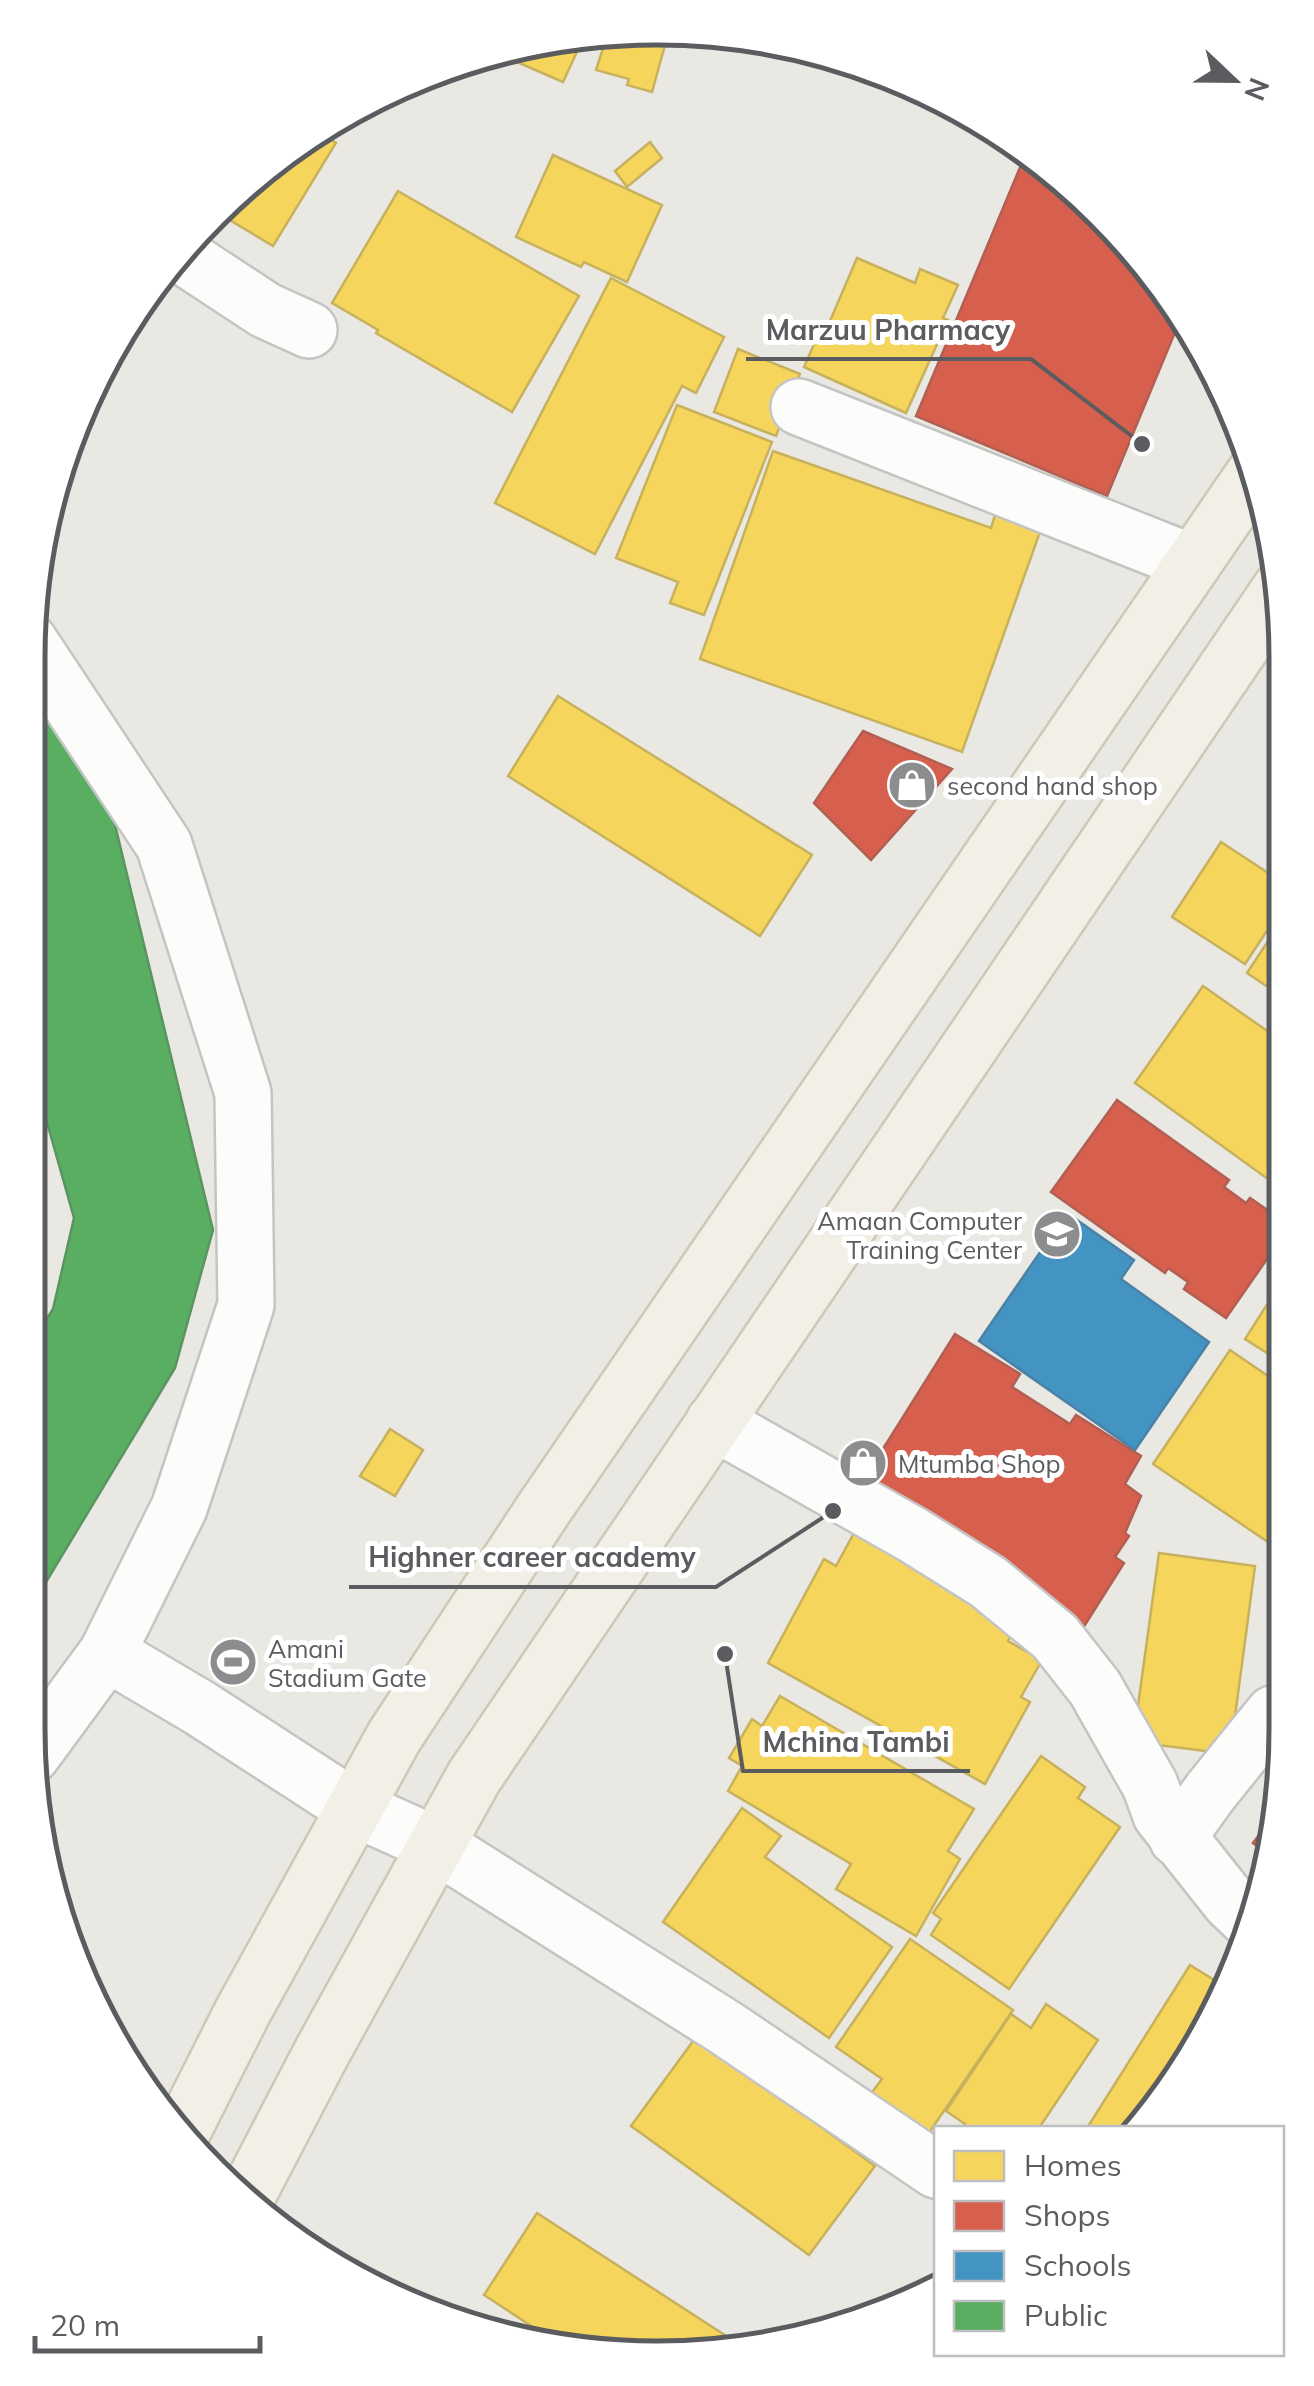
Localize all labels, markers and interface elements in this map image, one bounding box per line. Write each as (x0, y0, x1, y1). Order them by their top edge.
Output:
north arrow (1184, 30, 1284, 130)
text: N (1237, 73, 1278, 106)
callout: Marzuu Pharmacy (746, 301, 1031, 359)
text: Marzuu Pharmacy (766, 312, 1011, 347)
shop icon: second hand shop (886, 759, 938, 811)
place label: second hand shop (947, 770, 1158, 801)
place label: Amaan Computer Training Center (817, 1205, 1022, 1265)
school or university icon: Amaan Computer Training Center (1031, 1208, 1083, 1260)
shop icon: Mtumba Shop (837, 1437, 889, 1489)
place label: Mtumba Shop (898, 1448, 1061, 1479)
callout: Highner career academy (349, 1529, 716, 1587)
text: Highner career academy (368, 1539, 696, 1574)
place label: Amani Stadium Gate (268, 1633, 427, 1693)
sports icon: Amani Stadium Gate (207, 1636, 259, 1688)
callout: Mchina Tambi (743, 1713, 970, 1771)
text: Mchina Tambi (763, 1724, 949, 1759)
legend (934, 2126, 1284, 2356)
text: Homes (1024, 2146, 1122, 2184)
text: Shops (1024, 2196, 1110, 2234)
text: Schools (1024, 2246, 1131, 2284)
scale bar (35, 2291, 260, 2353)
text: Public (1024, 2296, 1108, 2334)
text: 20 m (50, 2306, 120, 2344)

